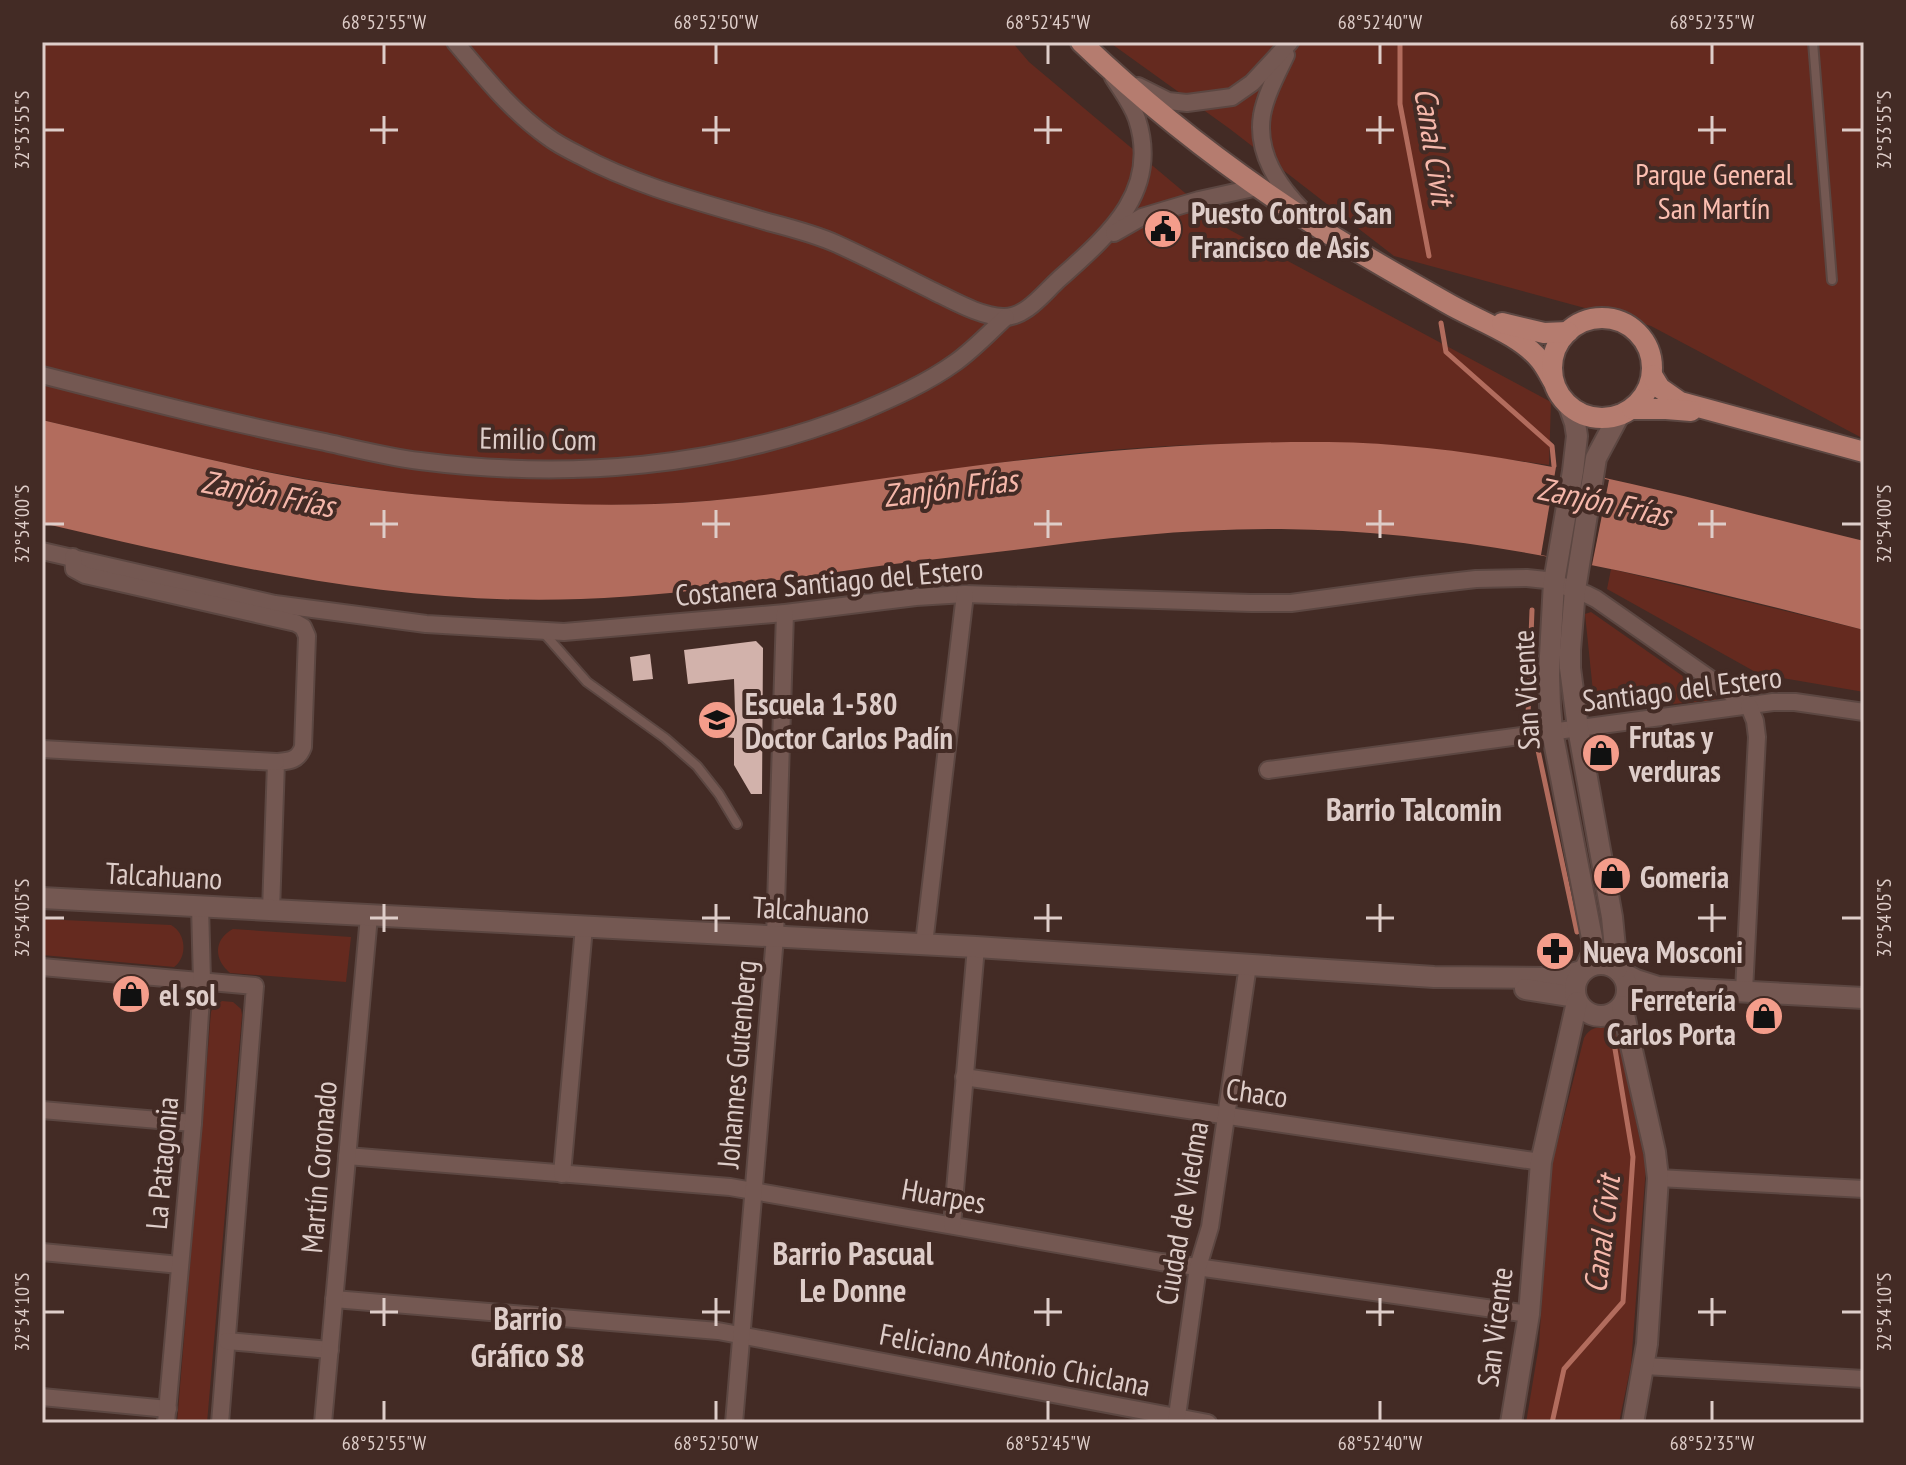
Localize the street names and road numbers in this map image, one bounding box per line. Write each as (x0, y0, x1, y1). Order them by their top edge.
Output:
street label: Emilio Com (479, 417, 597, 459)
street label: Costanera Santiago del Estero (674, 548, 984, 614)
street label: San Vicente (1502, 629, 1548, 751)
street label: Santiago del Estero (1580, 656, 1784, 720)
street label: Talcahuano (105, 852, 223, 898)
street label: Talcahuano (752, 886, 870, 932)
street label: Johannes Gutenberg (707, 958, 765, 1171)
street label: Chaco (1224, 1068, 1290, 1116)
street label: Martín Coronado (291, 1079, 345, 1255)
street label: La Patagonia (136, 1095, 186, 1231)
street label: Ciudad de Viedma (1146, 1118, 1216, 1308)
street label: Huarpes (899, 1168, 989, 1222)
street label: San Vicente (1467, 1265, 1521, 1389)
street label: Feliciano Antonio Chiclana (876, 1314, 1154, 1404)

